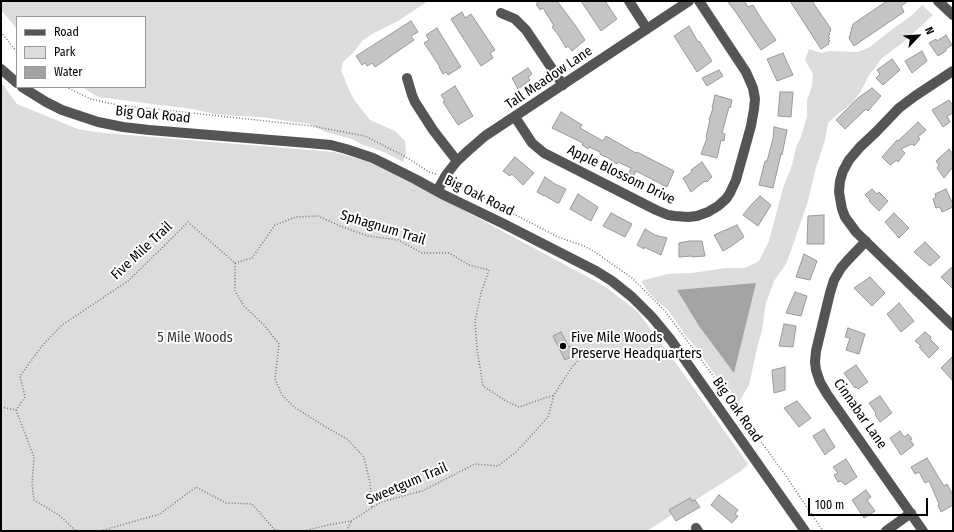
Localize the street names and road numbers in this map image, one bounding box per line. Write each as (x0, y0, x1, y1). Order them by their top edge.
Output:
street label: Tall Meadow Lane (502, 43, 596, 113)
street label: Big Oak Road (115, 103, 191, 127)
street label: Apple Blossom Drive (564, 142, 678, 208)
street label: Big Oak Road (441, 172, 517, 220)
street label: Sphagnum Trail (338, 207, 428, 249)
street label: Five Mile Trail (108, 218, 176, 284)
street label: Big Oak Road (708, 374, 766, 446)
street label: Cinnabar Lane (830, 376, 890, 452)
street label: Sweetgum Trail (364, 459, 450, 509)

